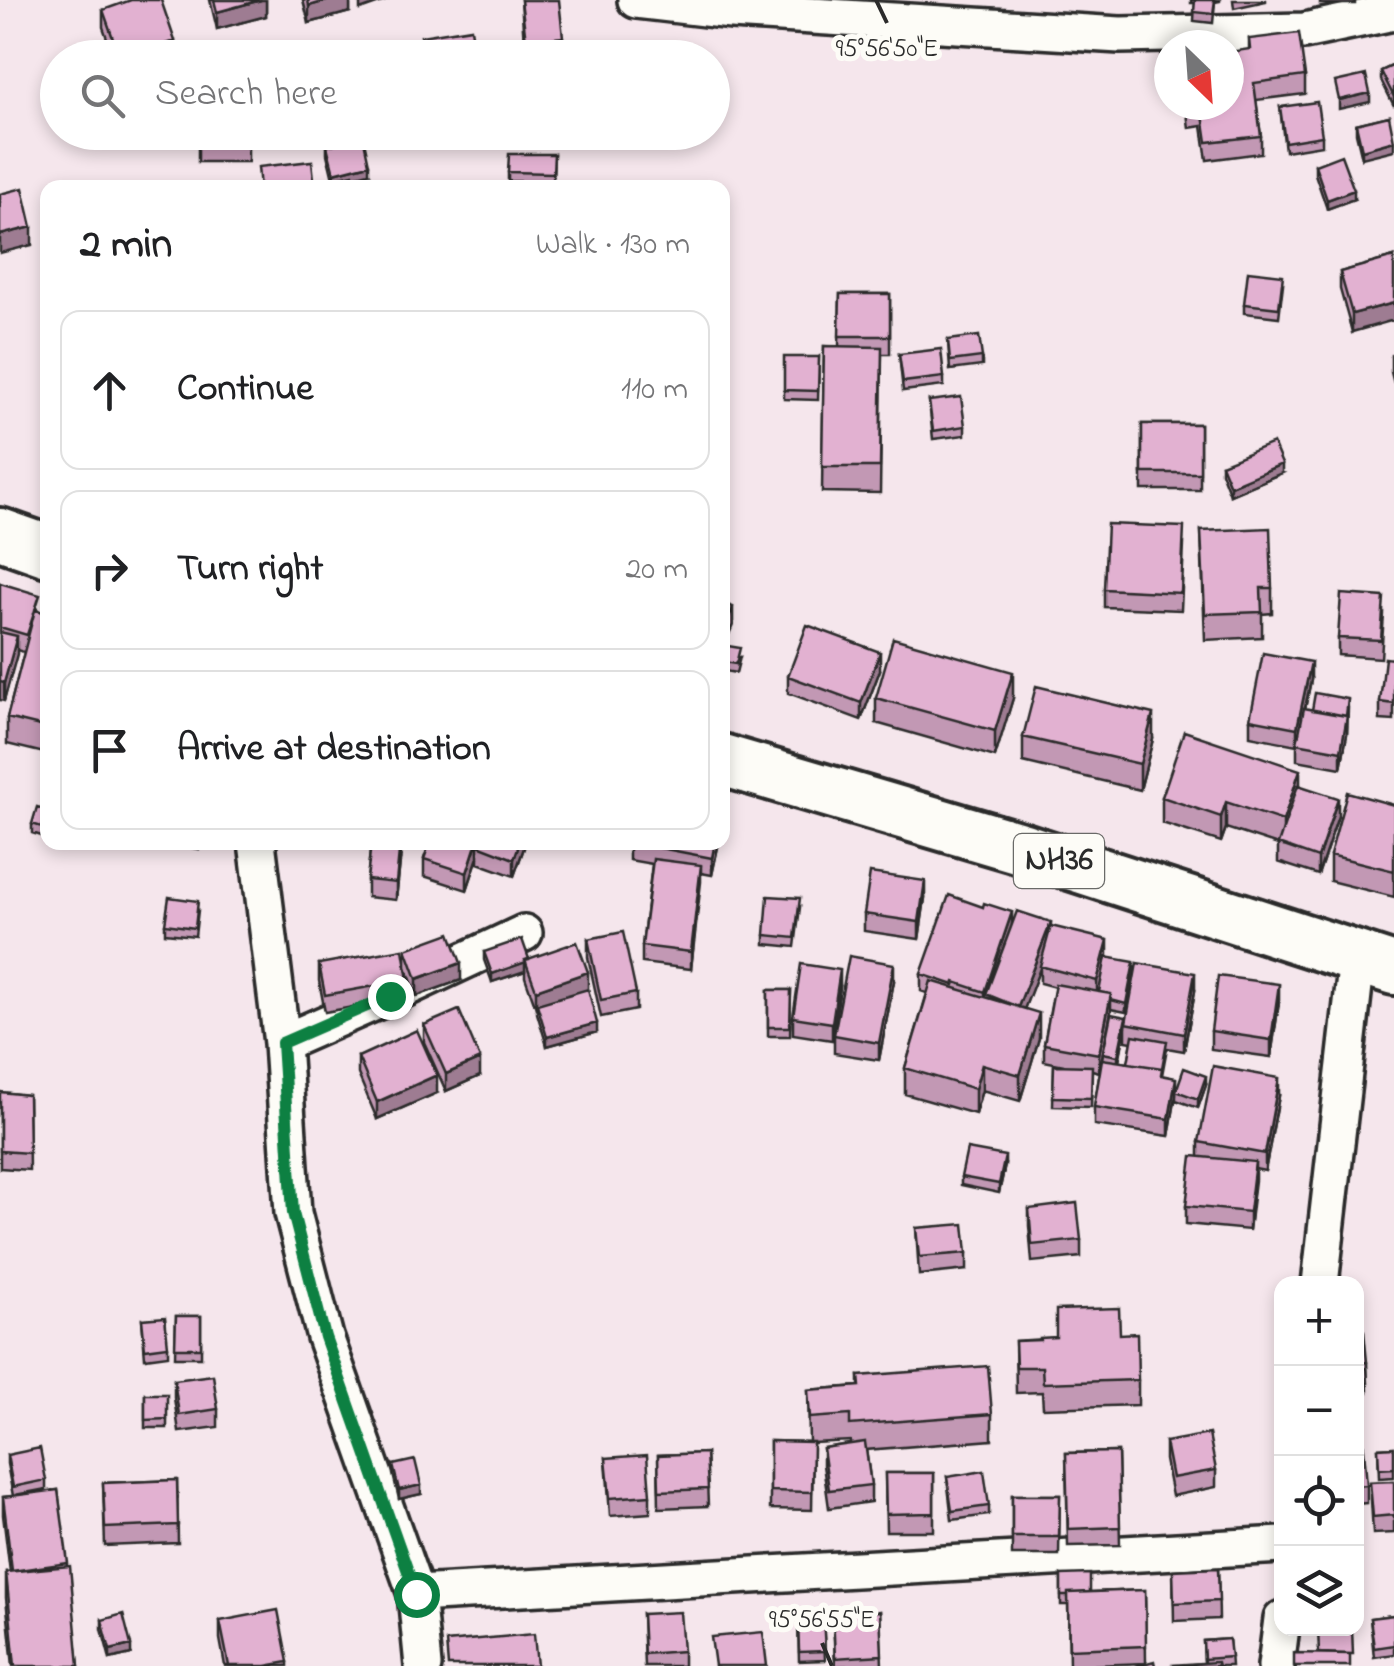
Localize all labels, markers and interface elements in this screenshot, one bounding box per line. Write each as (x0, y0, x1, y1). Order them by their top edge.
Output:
north arrow (1154, 30, 1244, 120)
text: 95°56'50"E (836, 32, 938, 68)
search box (40, 40, 730, 150)
text: Search here (155, 67, 337, 123)
icon: search (75, 68, 130, 123)
text: 2 min (80, 215, 172, 276)
text: Walk · 130 m (536, 222, 690, 269)
text: Continue (177, 362, 313, 418)
icon: ahead (82, 363, 137, 418)
text: 110 m (621, 367, 688, 414)
text: Turn right (177, 542, 323, 598)
icon: right (82, 543, 137, 598)
text: 20 m (625, 547, 688, 594)
text: Arrive at destination (177, 722, 491, 778)
icon: arrive (82, 723, 137, 778)
road number: NH36 (1014, 834, 1104, 888)
route end (368, 974, 414, 1020)
map controls (1274, 1276, 1364, 1636)
button: + (1274, 1276, 1364, 1366)
button: − (1274, 1366, 1364, 1456)
button: locate (1274, 1456, 1364, 1546)
button: layers (1274, 1546, 1364, 1636)
route start (394, 1572, 440, 1618)
text: 95°56'55"E (769, 1603, 875, 1639)

